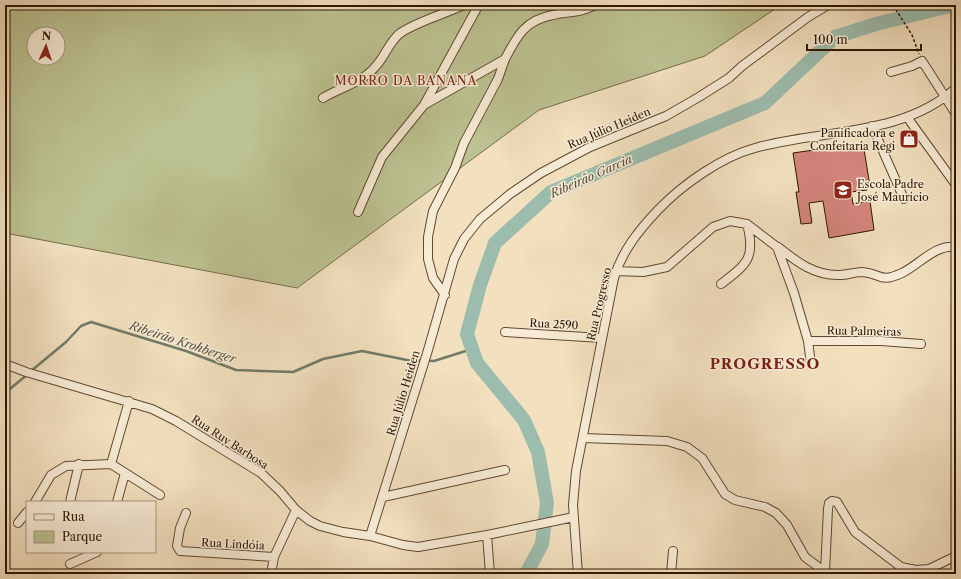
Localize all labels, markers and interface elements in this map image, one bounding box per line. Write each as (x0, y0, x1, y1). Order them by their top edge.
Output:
north arrow (26, 26, 66, 66)
scale bar (807, 26, 921, 52)
text: N (41, 29, 52, 43)
text: 100 m (813, 32, 848, 47)
district label: MORRO DA BANANA (335, 73, 478, 88)
street label: Rua Júlio Heiden (566, 104, 653, 152)
place label: Panificadora e Confeitaria Regi (810, 126, 896, 153)
shop icon: Panificadora e Confeitaria Regi (898, 128, 920, 150)
water label: Ribeirão Garcia (547, 151, 634, 201)
place label: Escola Padre José Maurício (855, 177, 929, 204)
school or university icon: Escola Padre José Maurício (832, 179, 854, 201)
street label: Rua Progresso (584, 266, 614, 342)
street label: Rua 2590 (529, 316, 579, 332)
water label: Ribeirão Krohberger (127, 317, 240, 367)
street label: Rua Palmeiras (827, 323, 902, 339)
street label: Rua Júlio Heiden (383, 349, 423, 437)
district label: PROGRESSO (710, 354, 820, 373)
street label: Rua Ruy Barbosa (189, 412, 271, 472)
legend (26, 501, 156, 553)
text: Rua (62, 509, 85, 524)
text: Parque (62, 529, 103, 544)
street label: Rua Lindóia (201, 535, 265, 553)

